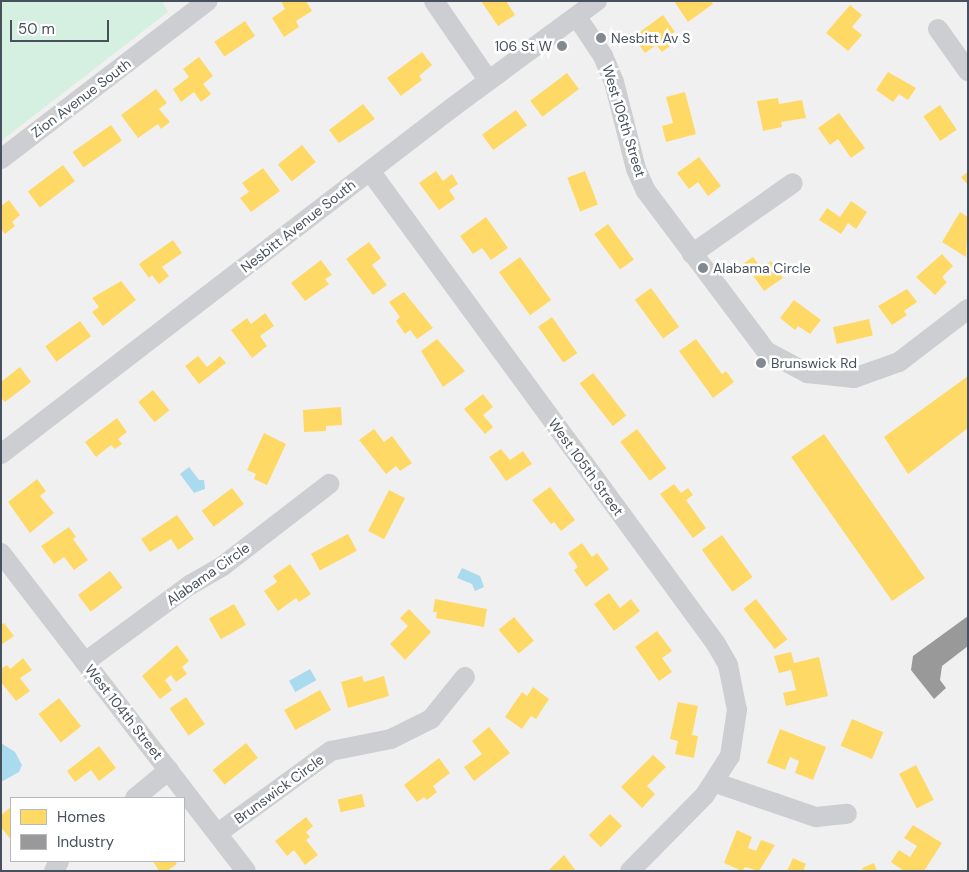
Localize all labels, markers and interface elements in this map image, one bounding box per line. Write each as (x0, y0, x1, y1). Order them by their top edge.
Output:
scale bar (12, 10, 111, 42)
text: 50 m (18, 19, 55, 39)
place label: Nesbitt Av S (611, 30, 690, 46)
marker: Nesbitt Av S (595, 32, 607, 44)
place label: 106 St W (495, 38, 552, 54)
marker: 106 St W (556, 40, 568, 52)
street label: Zion Avenue South (28, 55, 134, 141)
street label: West 106th Street (599, 63, 649, 179)
street label: Nesbitt Avenue South (237, 176, 359, 276)
place label: Alabama Circle (713, 260, 811, 276)
marker: Alabama Circle (697, 262, 709, 274)
place label: Brunswick Rd (771, 355, 857, 371)
marker: Brunswick Rd (755, 357, 767, 369)
street label: West 105th Street (545, 415, 627, 519)
street label: Alabama Circle (163, 539, 253, 609)
street label: West 104th Street (82, 661, 166, 763)
street label: Brunswick Circle (231, 751, 327, 827)
legend (10, 797, 185, 862)
text: Homes (57, 807, 106, 827)
text: Industry (57, 832, 114, 852)

